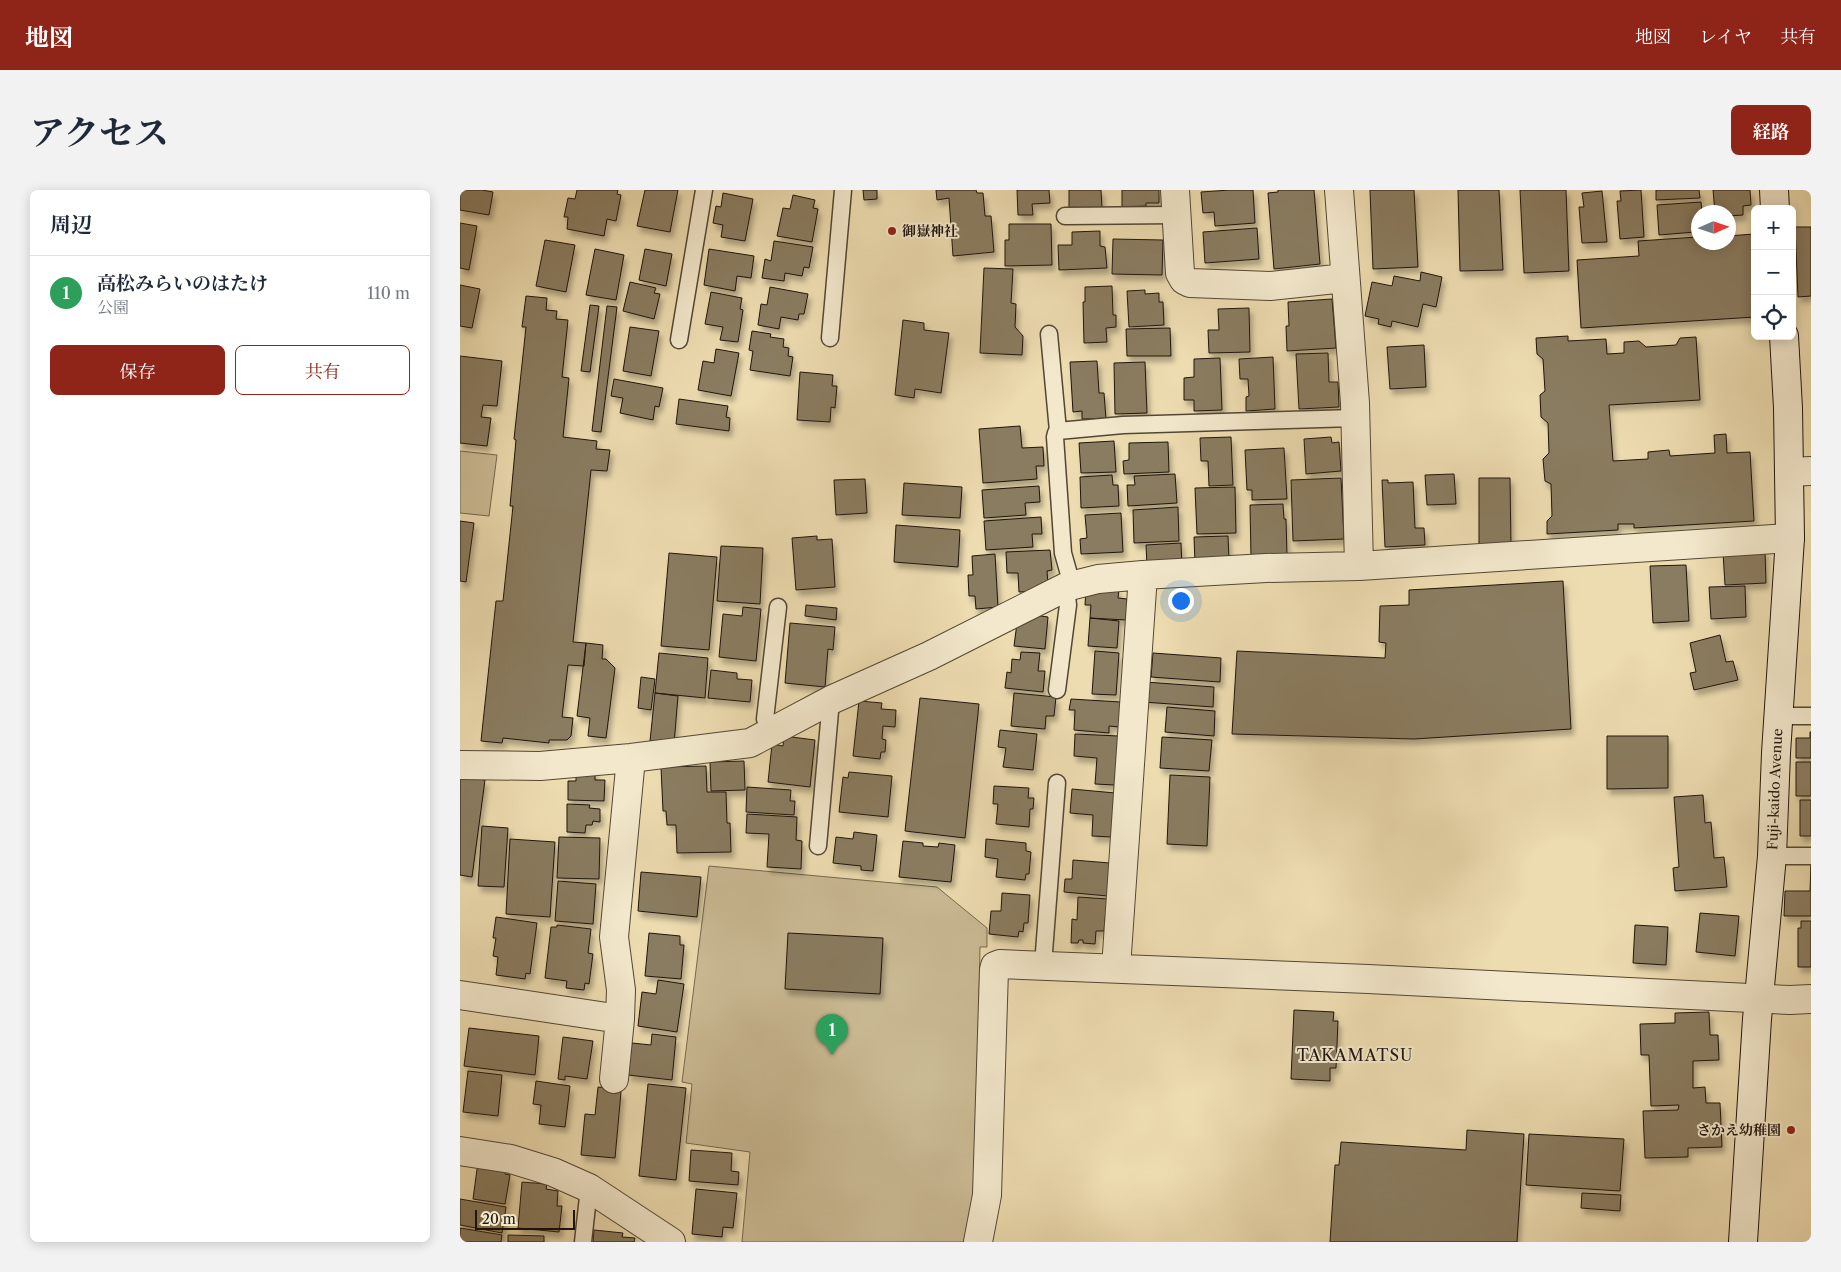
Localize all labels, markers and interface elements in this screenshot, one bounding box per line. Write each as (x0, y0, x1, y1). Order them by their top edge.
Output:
text: 地図 (25, 23, 73, 52)
text: 地図 (1635, 26, 1671, 48)
text: レイヤ (1699, 26, 1752, 48)
text: 共有 (1780, 26, 1816, 48)
button: 経路 (1731, 105, 1811, 155)
text: アクセス (30, 111, 169, 154)
north arrow (1691, 205, 1736, 250)
map controls (1751, 205, 1796, 340)
button: + (1751, 205, 1796, 250)
text: 周辺 (50, 212, 92, 237)
place label: 御嶽神社 (902, 222, 958, 240)
marker: 御嶽神社 (886, 225, 898, 237)
button: − (1751, 250, 1796, 295)
text: 高松みらいのはたけ (97, 272, 268, 295)
text: 1 (62, 283, 70, 303)
text: 110 m (367, 283, 410, 303)
button: locate (1751, 295, 1796, 340)
text: 公園 (97, 297, 129, 317)
button: 保存 (50, 345, 225, 395)
button: 共有 (235, 345, 410, 395)
your location (1168, 588, 1194, 614)
street label: Fuji-kaido Avenue (1763, 728, 1787, 850)
pin: 1 (816, 1014, 848, 1055)
district label: TAKAMATSU (1297, 1045, 1413, 1065)
place label: さかえ幼稚園 (1697, 1121, 1781, 1139)
marker: さかえ幼稚園 (1785, 1124, 1797, 1136)
scale bar (475, 1207, 575, 1230)
text: 20 m (482, 1210, 516, 1228)

